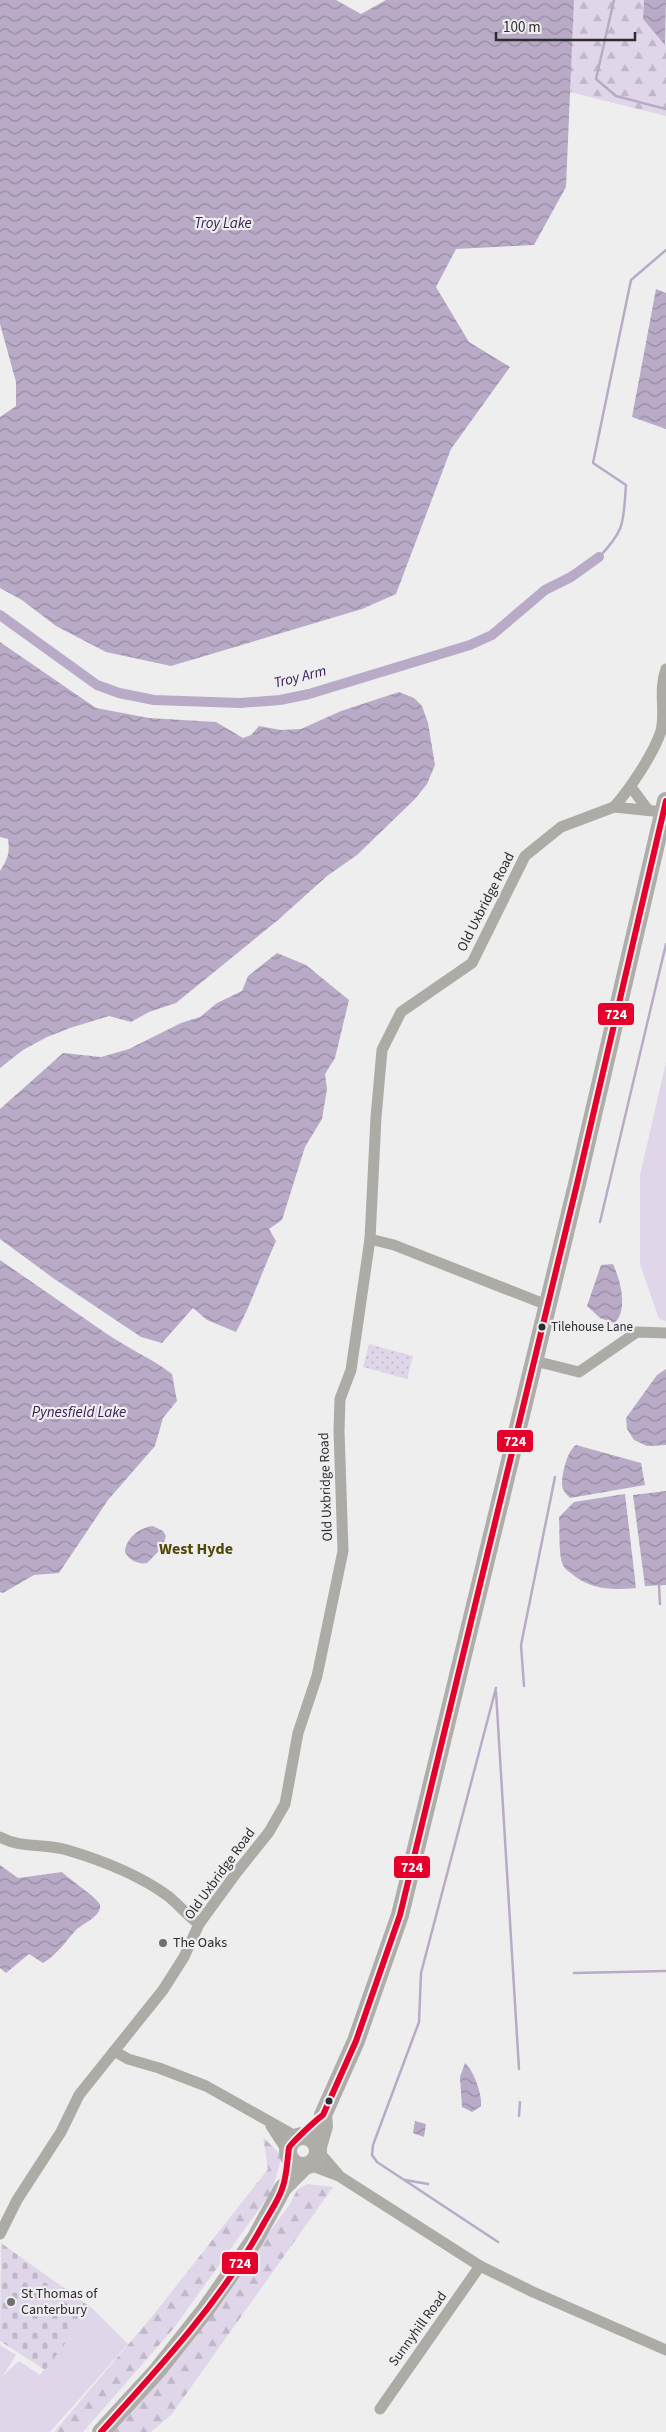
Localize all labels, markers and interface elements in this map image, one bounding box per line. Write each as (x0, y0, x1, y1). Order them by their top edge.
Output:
scale bar (496, 10, 635, 42)
text: 100 m (503, 17, 541, 38)
water label: Troy Lake (194, 213, 252, 234)
water label: Troy Arm (272, 660, 328, 694)
street label: Old Uxbridge Road (452, 849, 520, 955)
line badge: 724 (597, 1002, 635, 1026)
text: 724 (605, 1005, 628, 1025)
place label: Tilehouse Lane (551, 1318, 633, 1336)
marker: Tilehouse Lane (537, 1322, 547, 1332)
water label: Pynesfield Lake (32, 1402, 126, 1423)
line badge: 724 (496, 1429, 534, 1453)
street label: Old Uxbridge Road (314, 1432, 338, 1542)
text: 724 (504, 1432, 527, 1452)
district label: West Hyde (159, 1538, 233, 1560)
street label: Old Uxbridge Road (180, 1824, 260, 1924)
line badge: 724 (393, 1855, 431, 1879)
text: 724 (401, 1858, 424, 1878)
place label: The Oaks (173, 1933, 227, 1953)
marker: The Oaks (157, 1937, 169, 1949)
unlabelled marker (324, 2096, 334, 2106)
line badge: 724 (221, 2251, 259, 2275)
text: 724 (229, 2254, 252, 2274)
place label: St Thomas of Canterbury (21, 2284, 98, 2320)
street label: Sunnyhill Road (384, 2288, 452, 2370)
marker: St Thomas of Canterbury (5, 2296, 17, 2308)

